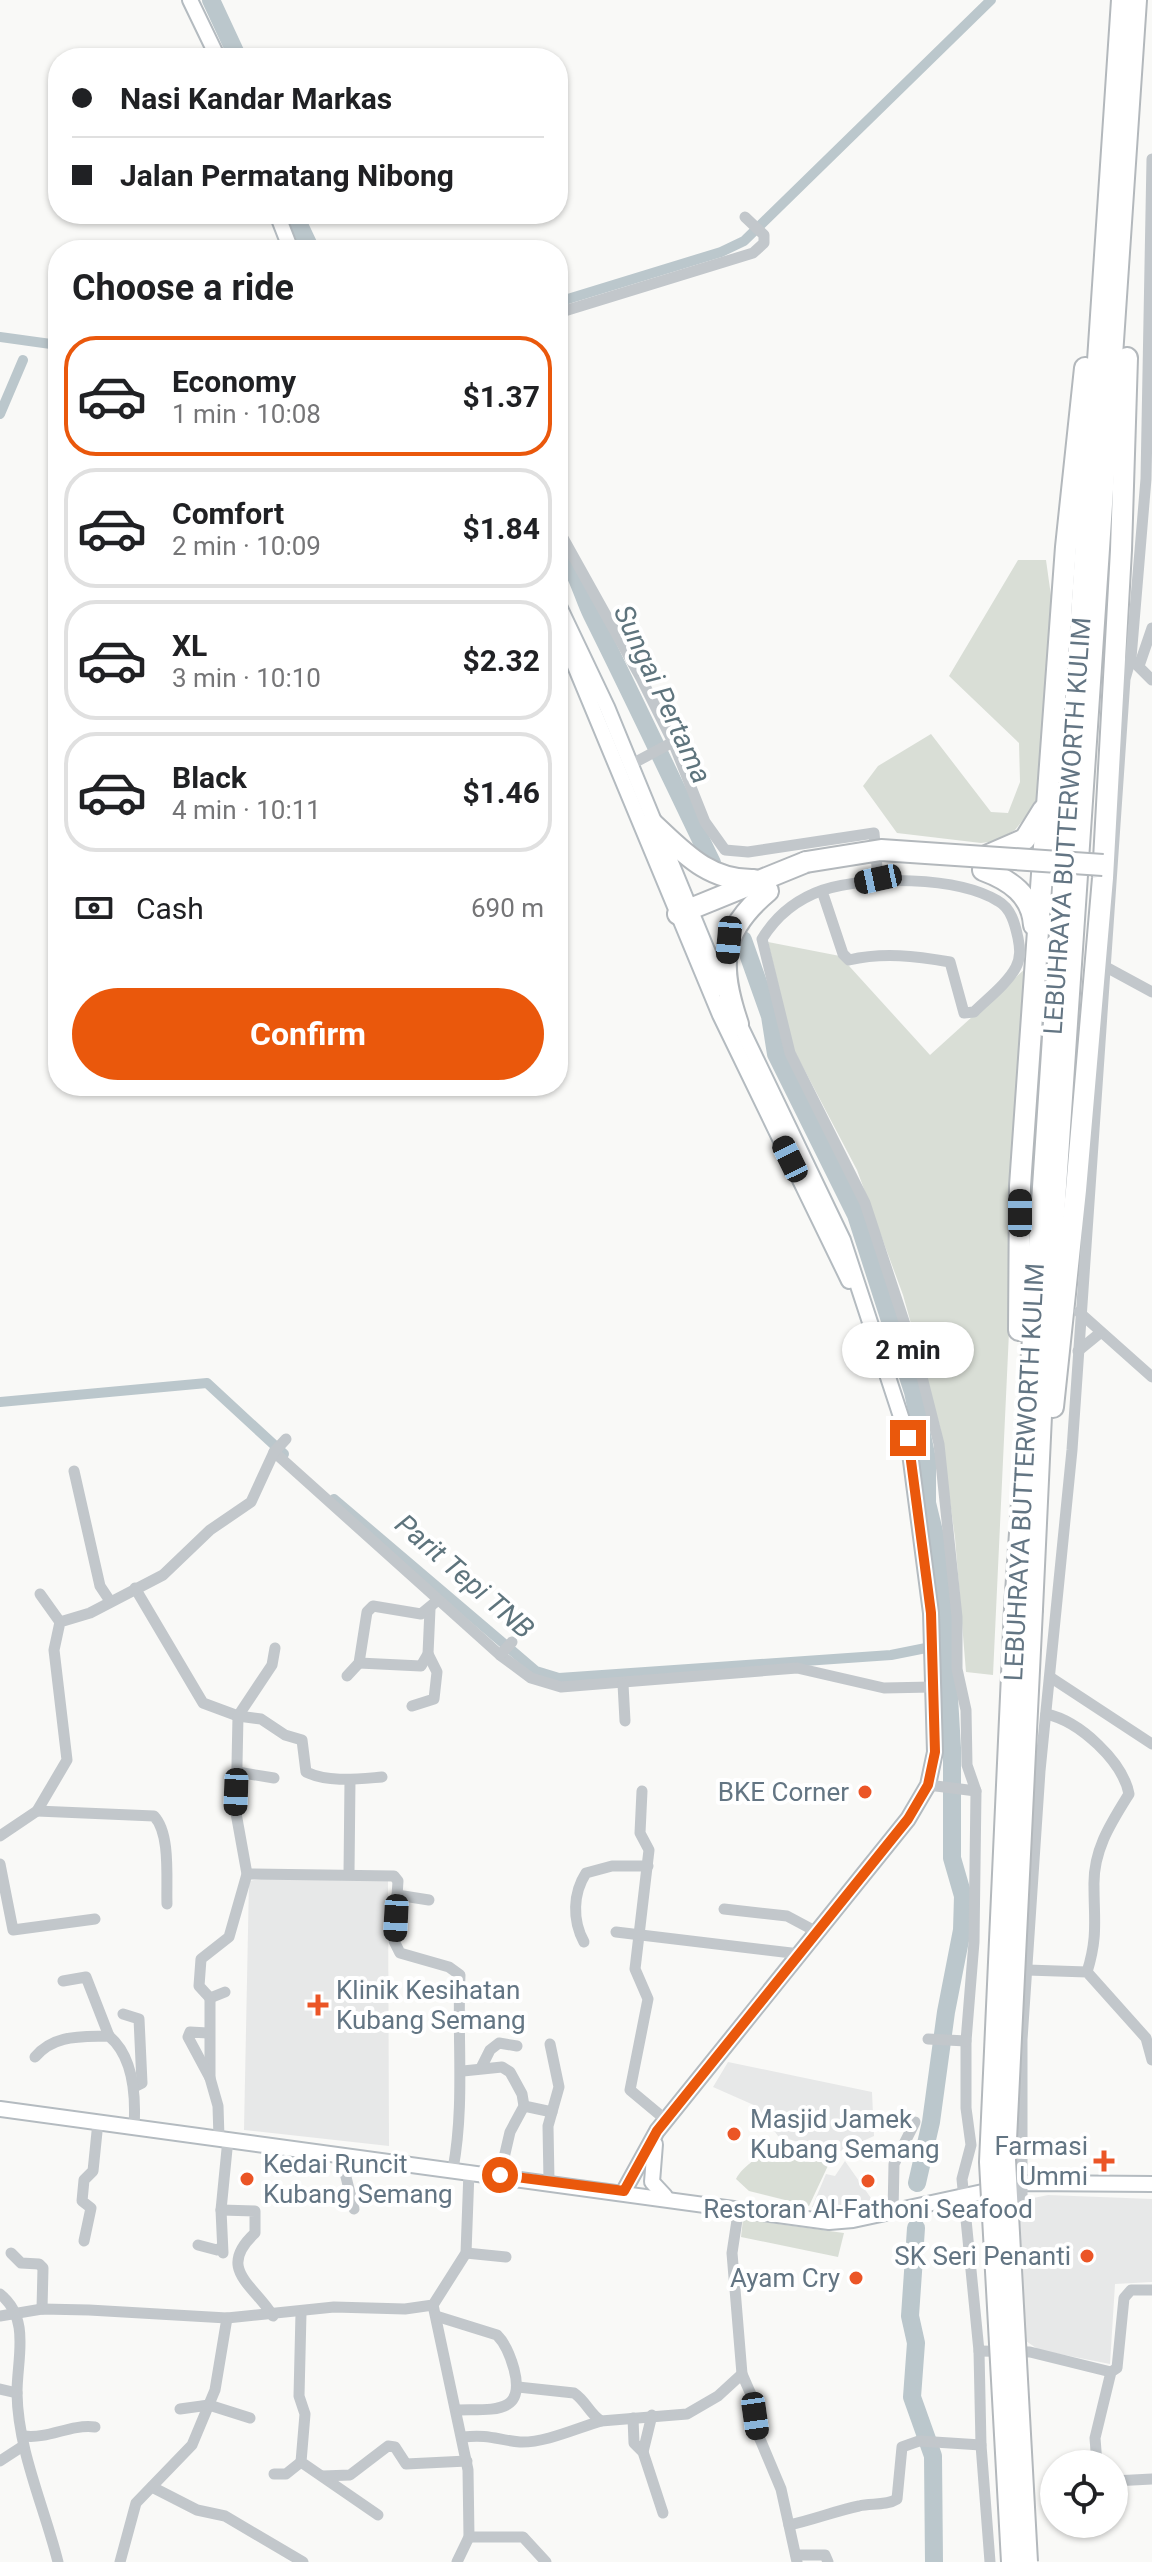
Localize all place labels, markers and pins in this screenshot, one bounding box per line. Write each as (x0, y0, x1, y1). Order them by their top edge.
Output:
place label: BKE Corner (718, 1777, 849, 1807)
marker: BKE Corner (856, 1783, 874, 1801)
place label: Klinik Kesihatan Kubang Semang (336, 1975, 526, 2035)
marker: Klinik Kesihatan Kubang Semang (307, 1994, 329, 2016)
place label: Masjid Jamek Kubang Semang (750, 2104, 940, 2164)
marker: Masjid Jamek Kubang Semang (725, 2125, 743, 2143)
place label: Farmasi Ummi (994, 2131, 1088, 2191)
place label: Kedai Runcit Kubang Semang (263, 2149, 453, 2209)
marker: Farmasi Ummi (1095, 2152, 1113, 2170)
marker: Kedai Runcit Kubang Semang (238, 2170, 256, 2188)
marker: Restoran Al-Fathoni Seafood (859, 2172, 877, 2190)
place label: Restoran Al-Fathoni Seafood (703, 2194, 1033, 2224)
place label: SK Seri Penanti (894, 2241, 1071, 2271)
marker: SK Seri Penanti (1078, 2247, 1096, 2265)
place label: Ayam Cry (730, 2263, 840, 2293)
marker: Ayam Cry (847, 2269, 865, 2287)

